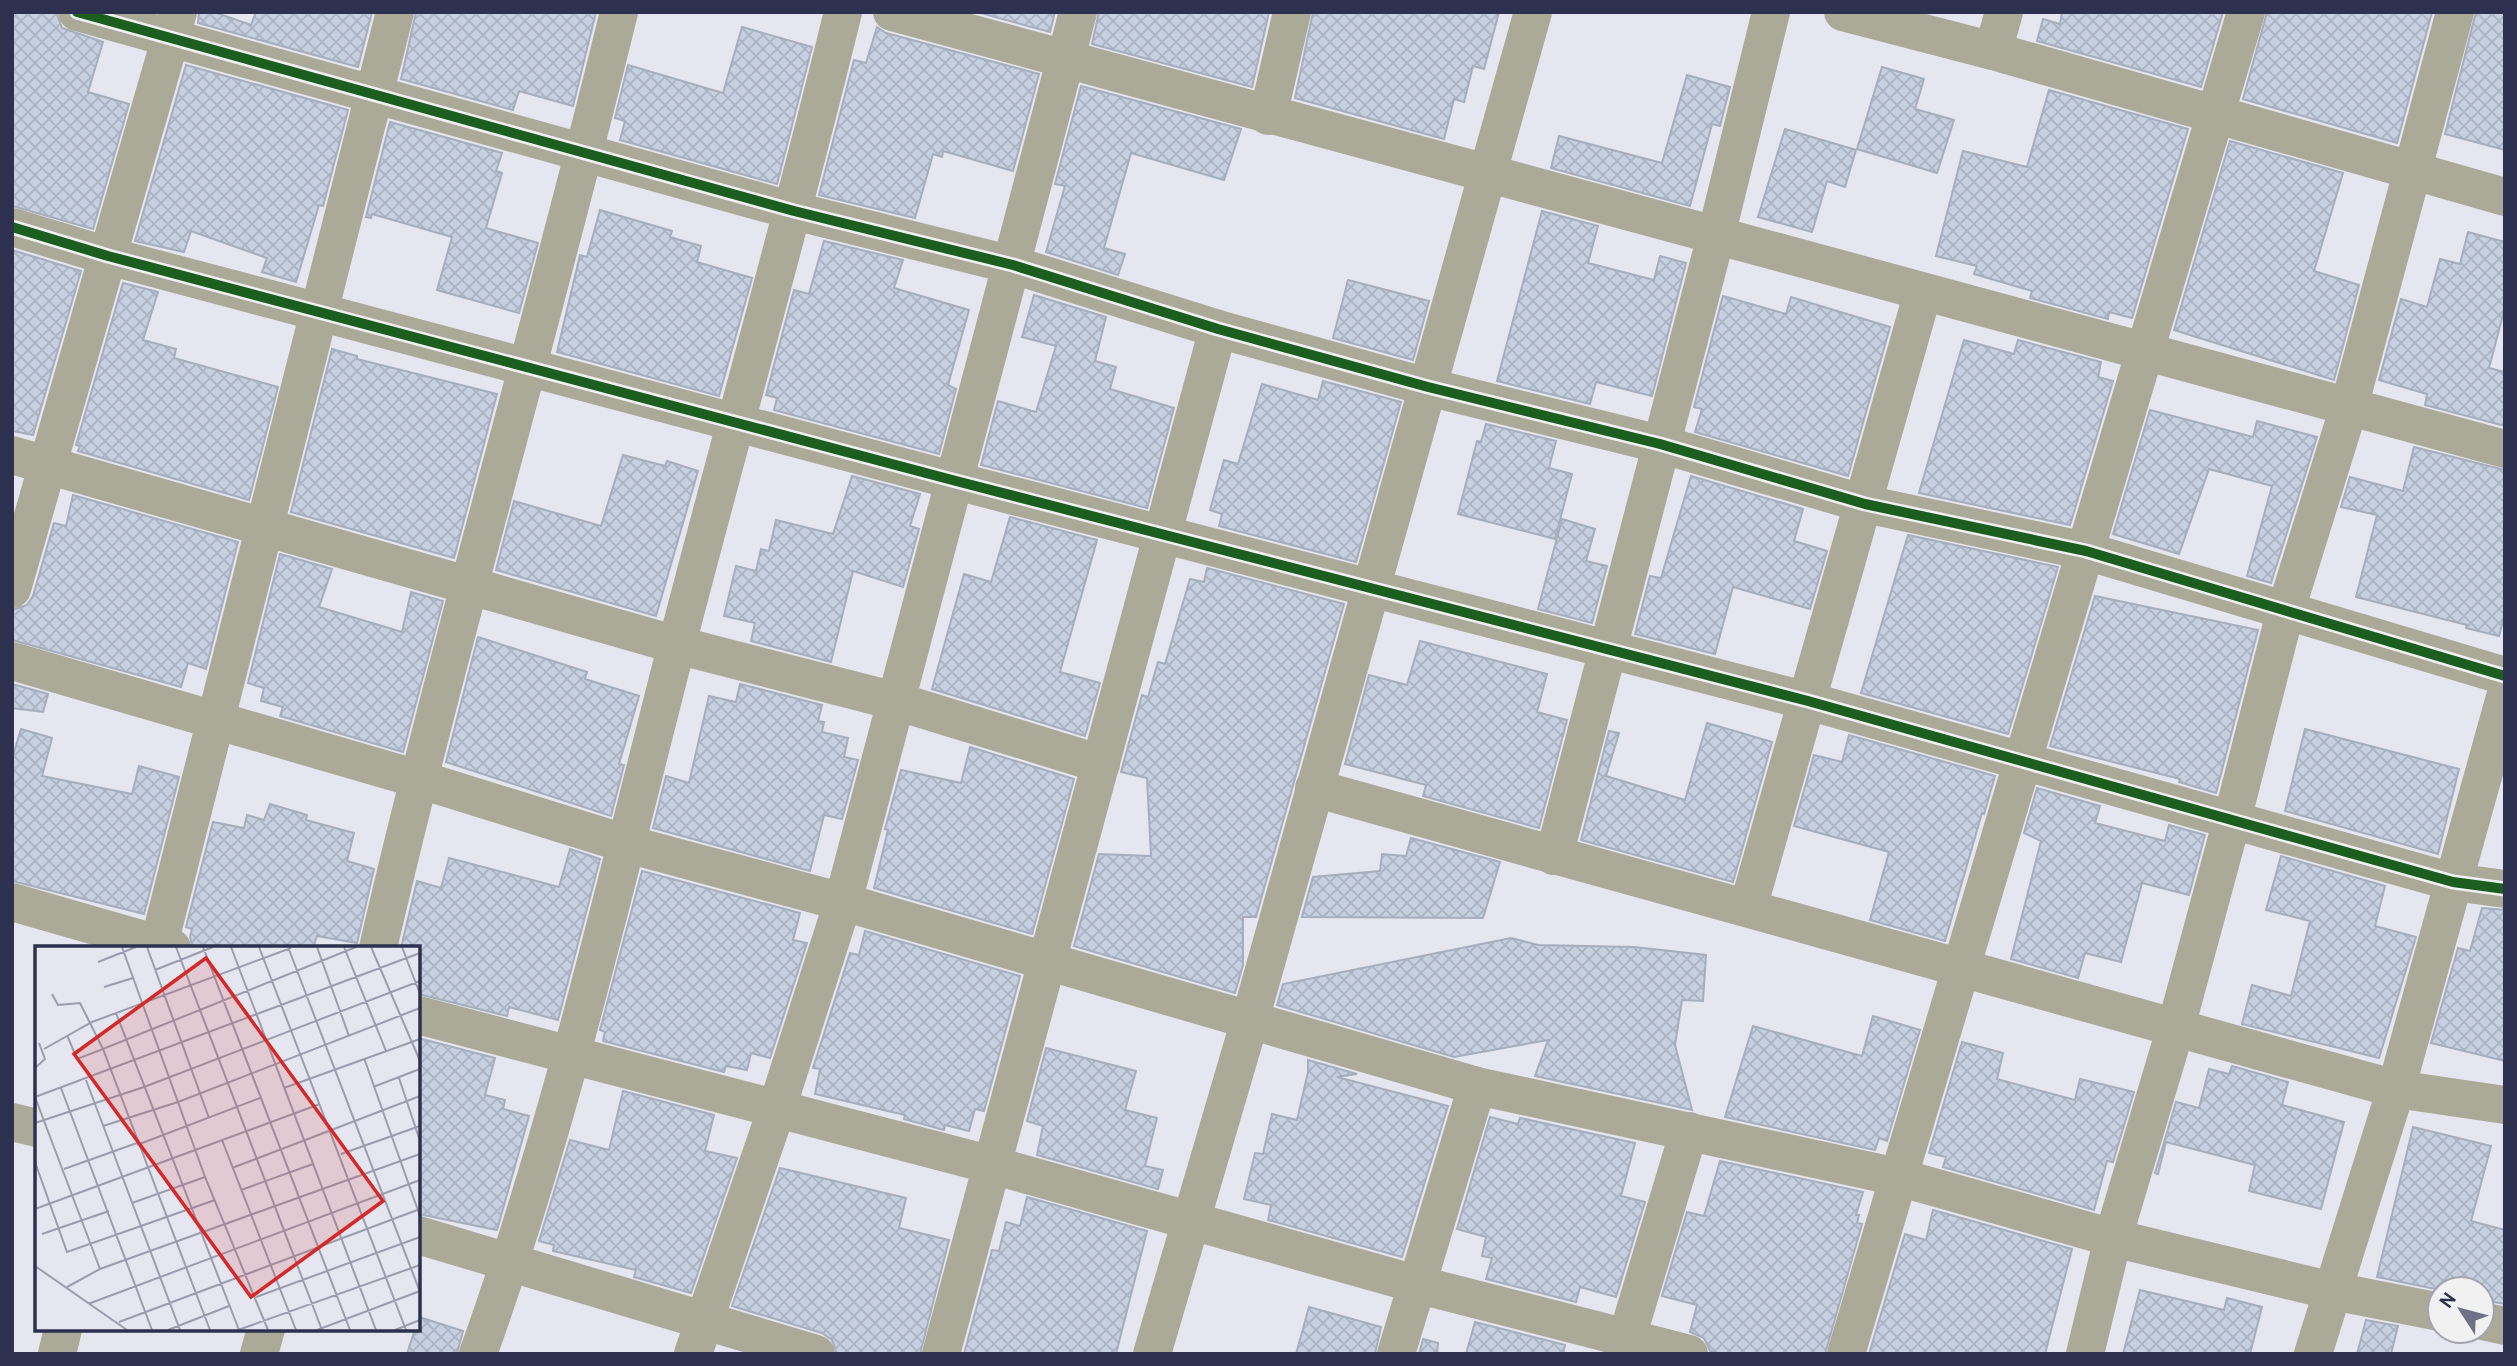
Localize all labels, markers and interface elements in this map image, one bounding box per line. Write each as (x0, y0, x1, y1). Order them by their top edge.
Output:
inset map (35, 946, 420, 1331)
north arrow (2426, 1275, 2496, 1345)
text: N (2434, 1288, 2461, 1312)

